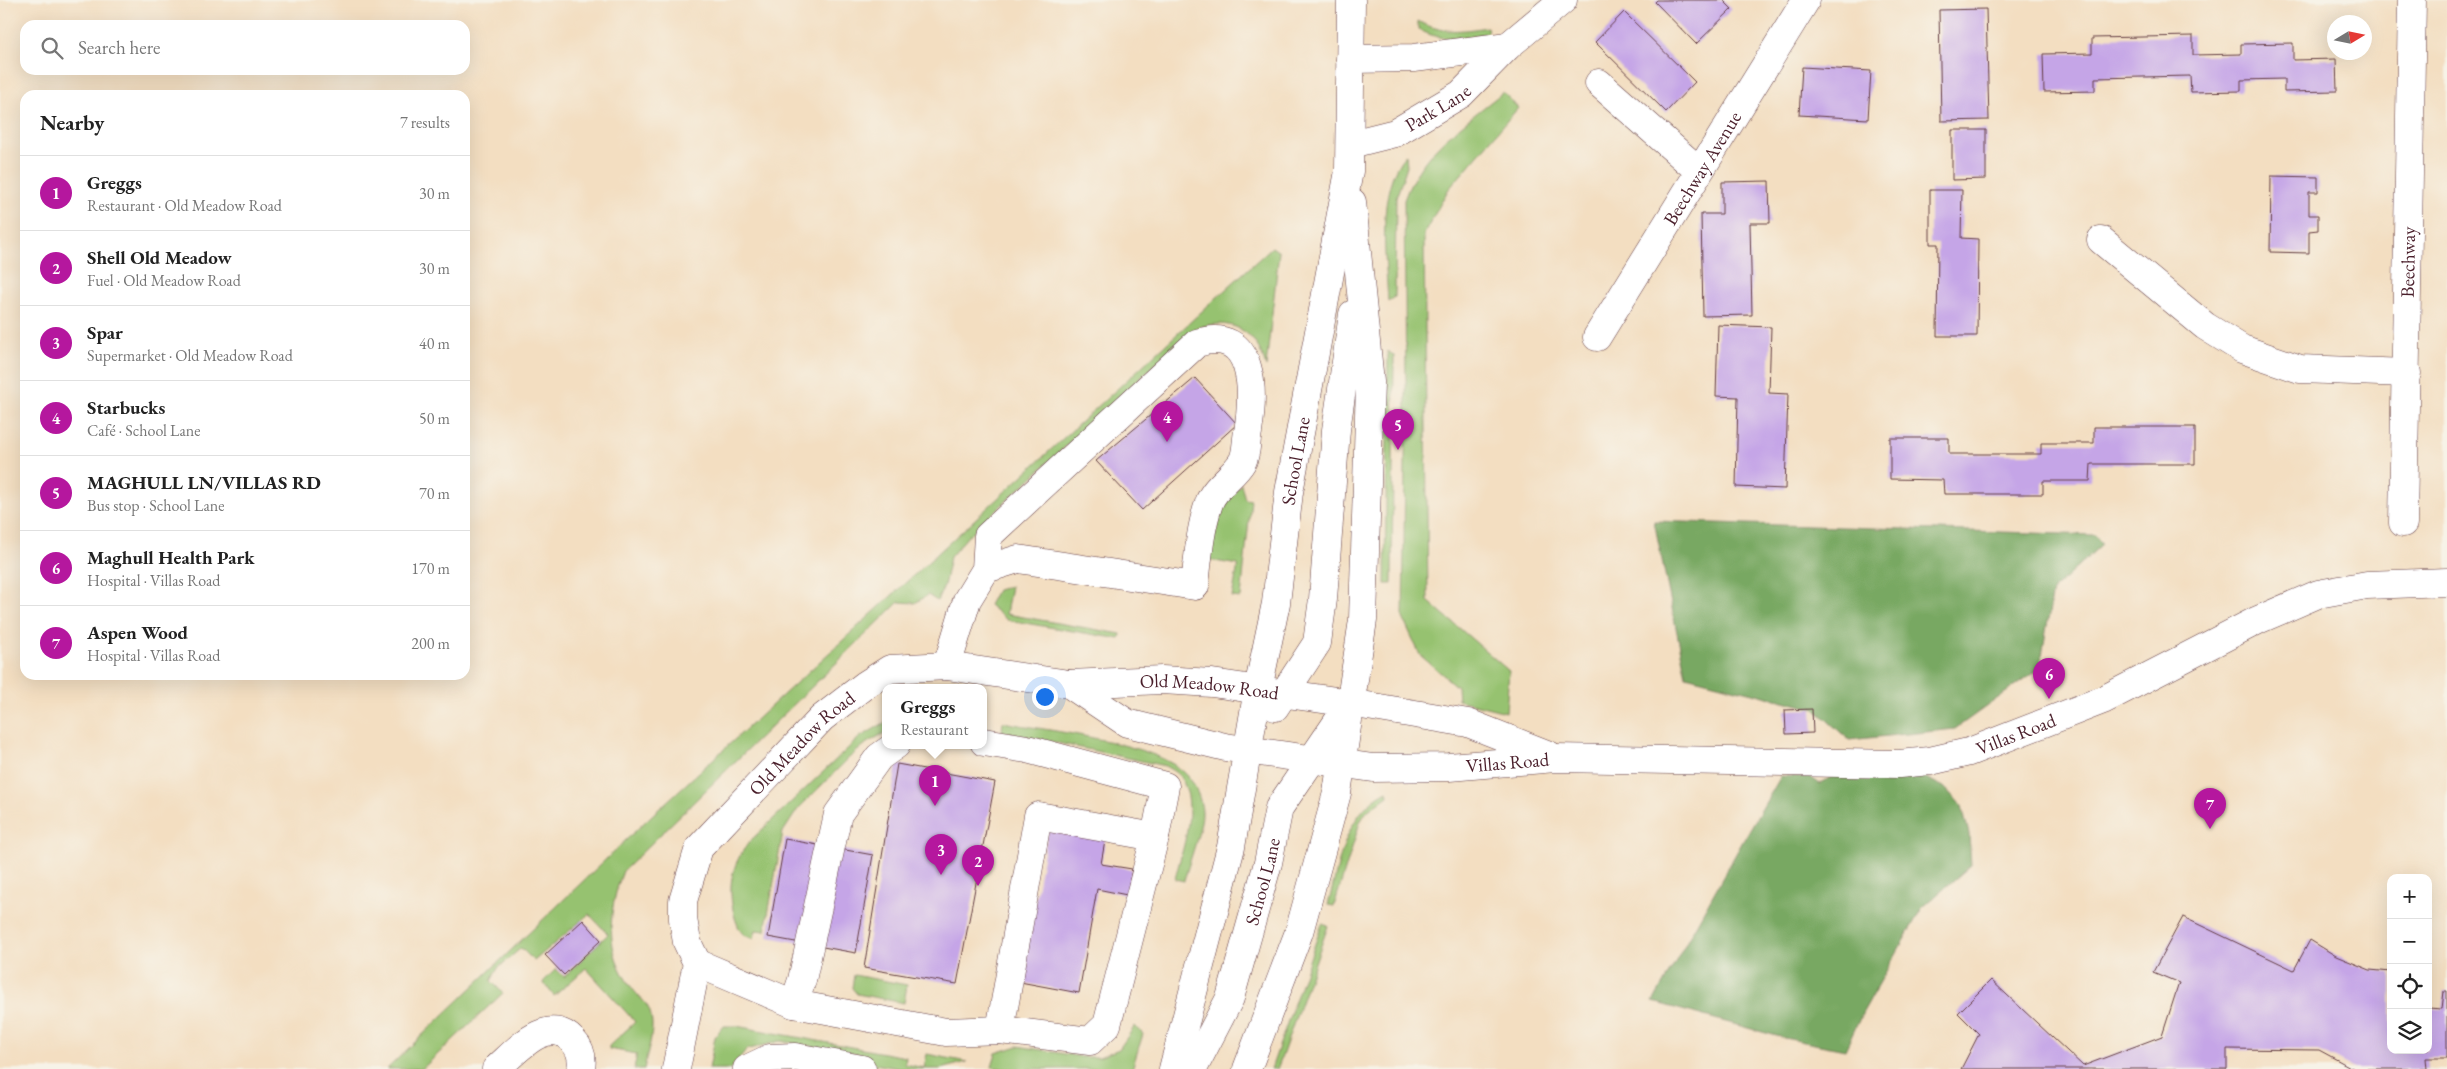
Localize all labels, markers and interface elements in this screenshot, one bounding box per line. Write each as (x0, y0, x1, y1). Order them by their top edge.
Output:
north arrow (2327, 15, 2372, 60)
search box (20, 20, 470, 75)
icon: search (38, 34, 66, 62)
text: Search here (78, 35, 160, 60)
street label: Park Lane (1400, 79, 1477, 137)
street label: Beechway Avenue (1658, 107, 1747, 230)
text: Nearby (40, 109, 104, 136)
text: 7 results (400, 112, 450, 133)
text: Greggs (87, 170, 142, 195)
text: 1 (52, 183, 60, 204)
text: 30 m (419, 183, 450, 204)
text: Restaurant · Old Meadow Road (87, 195, 282, 216)
street label: Beechway (2395, 226, 2421, 298)
text: Shell Old Meadow (87, 245, 232, 270)
text: 2 (52, 258, 60, 279)
text: 30 m (419, 258, 450, 279)
text: Fuel · Old Meadow Road (87, 270, 241, 291)
text: Spar (87, 320, 123, 345)
text: 3 (52, 333, 60, 354)
text: 40 m (419, 333, 450, 354)
text: Supermarket · Old Meadow Road (87, 345, 293, 366)
text: Starbucks (87, 395, 165, 420)
pin: 4 (1151, 401, 1183, 442)
text: 4 (52, 408, 60, 429)
text: 50 m (419, 408, 450, 429)
pin: 5 (1382, 409, 1414, 450)
street label: School Lane (1276, 415, 1316, 507)
text: Café · School Lane (87, 420, 201, 441)
text: MAGHULL LN/VILLAS RD (87, 470, 321, 495)
text: 5 (52, 483, 60, 504)
text: 70 m (419, 483, 450, 504)
text: Bus stop · School Lane (87, 495, 224, 516)
text: Maghull Health Park (87, 545, 255, 570)
text: 6 (52, 558, 60, 579)
text: 170 m (411, 558, 450, 579)
text: Hospital · Villas Road (87, 570, 220, 591)
text: Aspen Wood (87, 620, 188, 645)
text: 7 (52, 633, 60, 654)
text: 200 m (411, 633, 450, 654)
text: Hospital · Villas Road (87, 645, 220, 666)
pin: 6 (2033, 658, 2065, 699)
street label: Old Meadow Road (1139, 668, 1281, 706)
popup (882, 684, 987, 749)
your location (1032, 684, 1058, 710)
street label: Old Meadow Road (743, 685, 860, 801)
text: Greggs (901, 694, 955, 719)
street label: Villas Road (1972, 707, 2060, 761)
text: Restaurant (901, 719, 968, 740)
street label: Villas Road (1465, 747, 1551, 779)
pin: 1 (919, 765, 951, 806)
pin: 7 (2194, 788, 2226, 829)
pin: 3 (925, 834, 957, 875)
street label: School Lane (1239, 836, 1286, 928)
pin: 2 (962, 845, 994, 886)
map controls (2387, 874, 2432, 1054)
button: + (2387, 874, 2432, 919)
button: − (2387, 919, 2432, 964)
button: locate (2387, 964, 2432, 1009)
button: layers (2387, 1009, 2432, 1054)

